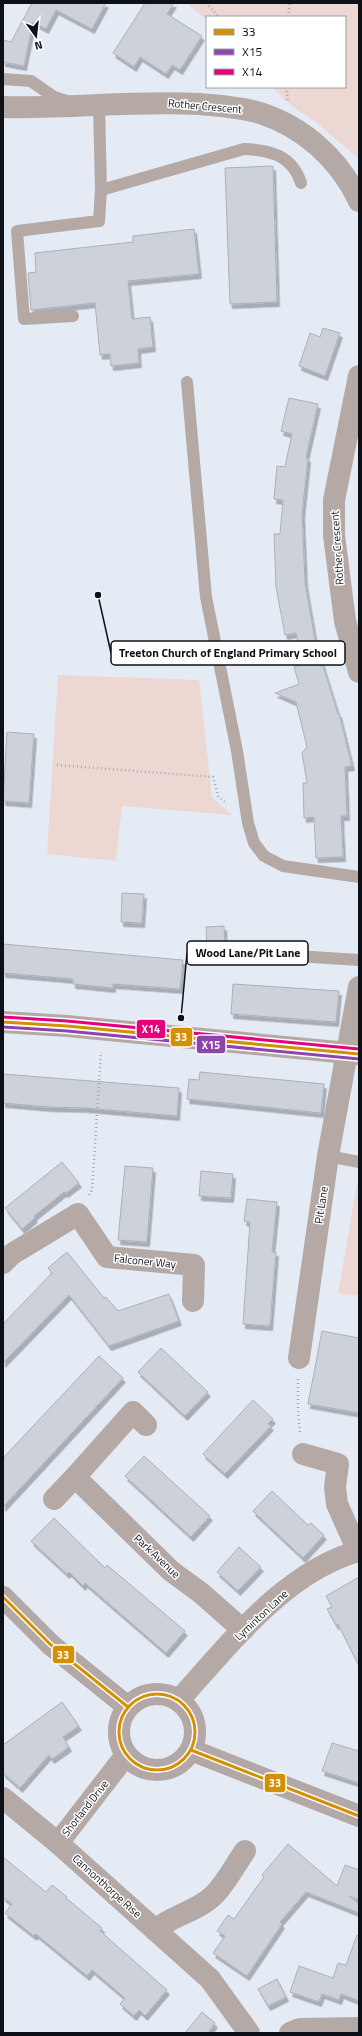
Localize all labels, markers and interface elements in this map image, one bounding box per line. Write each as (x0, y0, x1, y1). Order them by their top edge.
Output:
north arrow (16, 16, 56, 56)
legend (206, 16, 346, 88)
text: 33 (242, 22, 255, 41)
text: N (33, 37, 44, 54)
text: X15 (242, 42, 262, 61)
text: X14 (242, 62, 262, 81)
street label: Rother Crescent (167, 95, 243, 117)
street label: Rother Crescent (326, 510, 348, 586)
callout: Treeton Church of England Primary School (111, 641, 345, 665)
text: Treeton Church of England Primary School (119, 643, 337, 662)
callout: Wood Lane/Pit Lane (187, 941, 308, 965)
text: Wood Lane/Pit Lane (196, 943, 300, 962)
line badge: X14 (136, 1019, 166, 1039)
text: X14 (142, 1021, 160, 1037)
line badge: 33 (170, 1027, 193, 1047)
text: 33 (175, 1029, 187, 1045)
line badge: X15 (196, 1035, 226, 1054)
text: X15 (202, 1037, 220, 1053)
street label: Pit Lane (310, 1185, 332, 1225)
street label: Falconer Way (113, 1250, 177, 1272)
street label: Park Avenue (130, 1530, 184, 1582)
street label: Lyminton Lane (231, 1586, 292, 1644)
line badge: 33 (52, 1645, 75, 1664)
text: 33 (57, 1647, 69, 1663)
line badge: 33 (264, 1773, 286, 1793)
text: 33 (269, 1775, 281, 1791)
street label: Shorland Drive (58, 1776, 112, 1840)
street label: Cannonthorpe Rise (69, 1851, 145, 1922)

